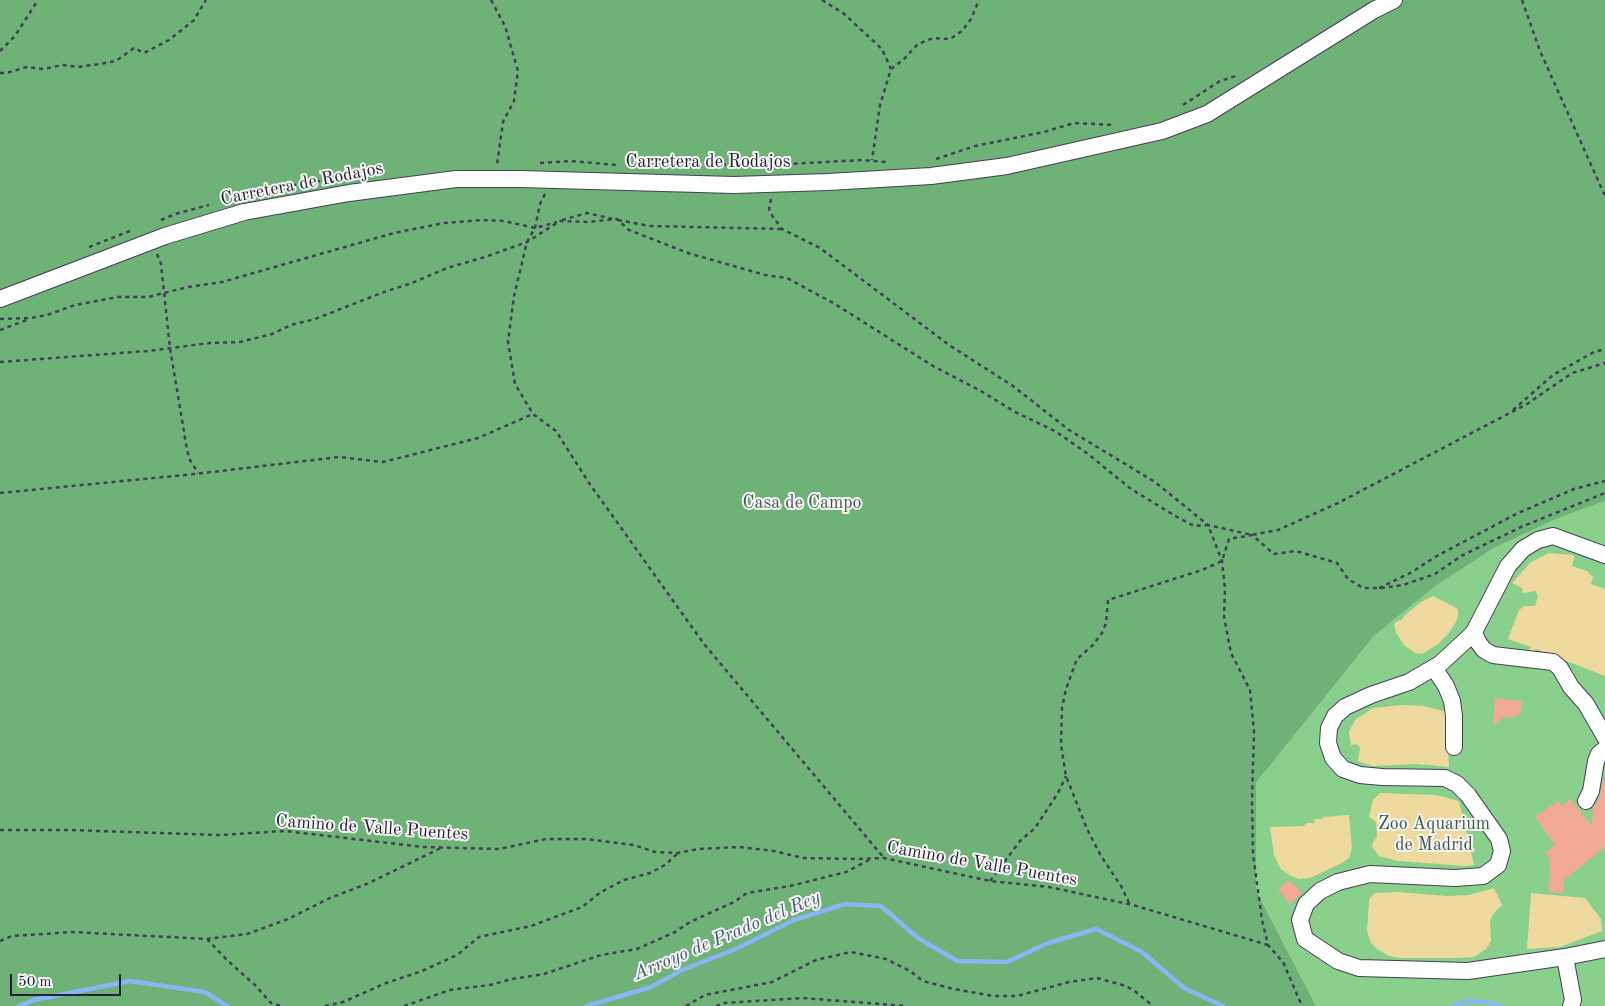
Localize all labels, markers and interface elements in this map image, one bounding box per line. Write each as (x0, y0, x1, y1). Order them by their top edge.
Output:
street label: Carretera de Rodajos (625, 151, 791, 173)
street label: Carretera de Rodajos (219, 158, 385, 210)
park label: Casa de Campo (743, 492, 861, 514)
street label: Camino de Valle Puentes (275, 810, 469, 846)
park label: Zoo Aquarium de Madrid (1378, 813, 1490, 856)
street label: Camino de Valle Puentes (885, 837, 1079, 891)
water label: Arroyo de Prado del Rey (630, 886, 824, 986)
scale bar (12, 964, 124, 996)
text: 50 m (18, 975, 52, 990)

